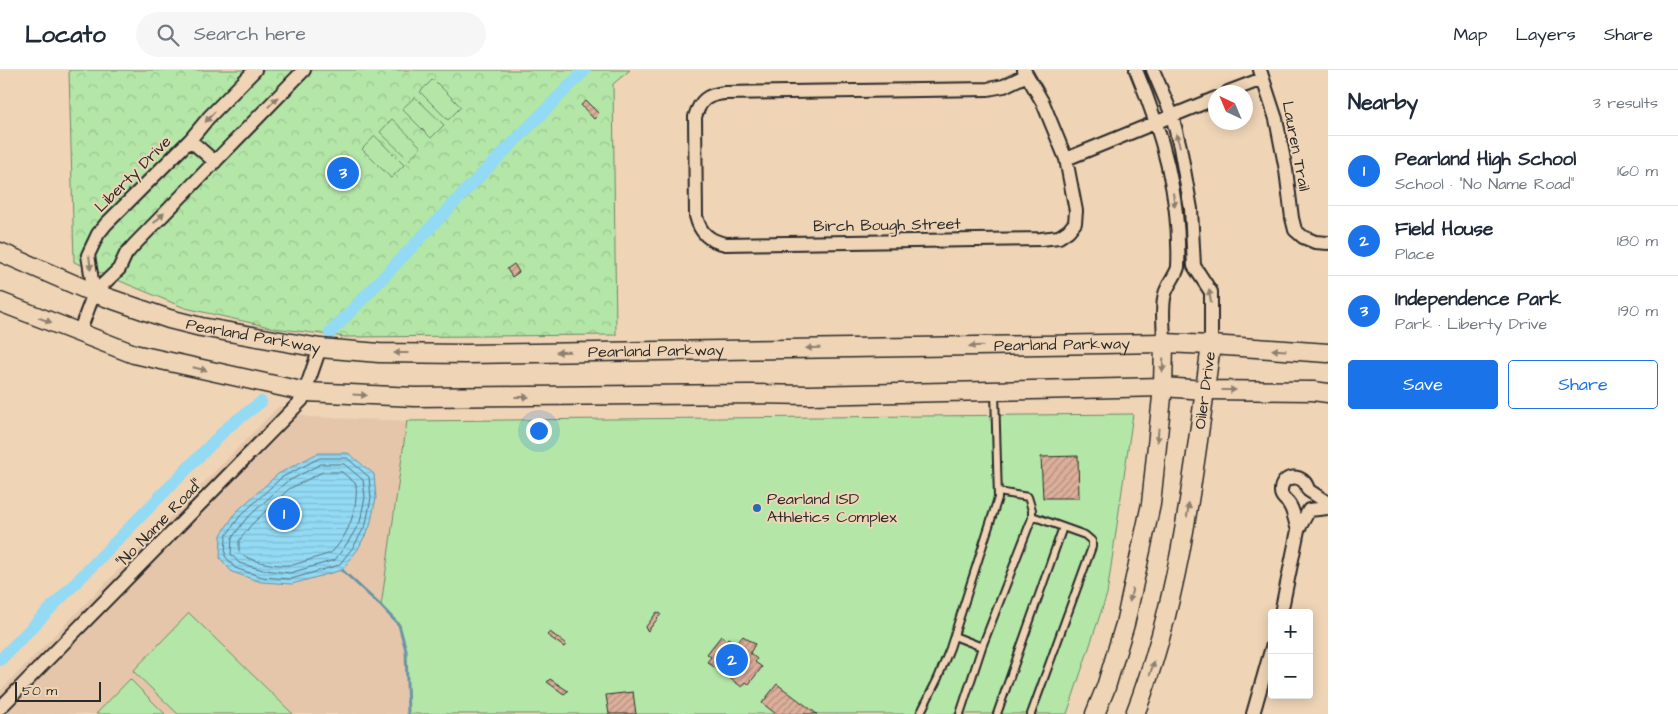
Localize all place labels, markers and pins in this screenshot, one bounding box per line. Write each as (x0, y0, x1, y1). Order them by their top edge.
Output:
pin: 3 (327, 154, 359, 192)
place label: Pearland ISD Athletics Complex (767, 488, 897, 528)
pin: 1 (268, 495, 300, 533)
marker: Pearland ISD Athletics Complex (751, 502, 763, 514)
pin: 2 (716, 641, 748, 679)

